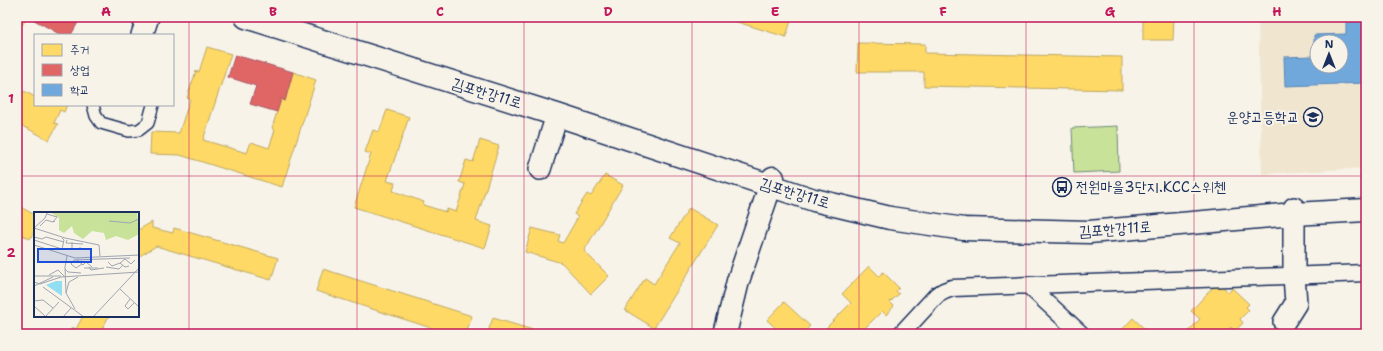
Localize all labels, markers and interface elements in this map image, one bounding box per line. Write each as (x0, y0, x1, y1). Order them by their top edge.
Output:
text: A (101, 3, 111, 20)
text: B (269, 3, 277, 20)
text: C (436, 3, 444, 20)
text: D (603, 3, 613, 20)
text: E (771, 3, 780, 20)
text: F (939, 3, 947, 20)
text: G (1105, 3, 1116, 20)
text: H (1272, 3, 1282, 20)
legend (34, 34, 174, 106)
north arrow (1309, 34, 1349, 74)
text: N (1325, 37, 1334, 52)
text: 주거 (70, 42, 89, 58)
text: 상업 (70, 62, 89, 78)
street label: 김포한강11로 (449, 73, 525, 113)
text: 학교 (70, 82, 89, 98)
text: 1 (8, 90, 14, 107)
school or university icon: 운양고등학교 (1302, 106, 1324, 128)
place label: 운양고등학교 (1227, 107, 1299, 127)
street label: 김포한강11로 (757, 173, 833, 213)
bus stop icon: 전원마을3단지.KCC스위첸 (1051, 176, 1073, 198)
place label: 전원마을3단지.KCC스위첸 (1076, 177, 1226, 197)
inset map (34, 212, 139, 317)
street label: 김포한강11로 (1078, 217, 1152, 241)
text: 2 (6, 244, 16, 261)

